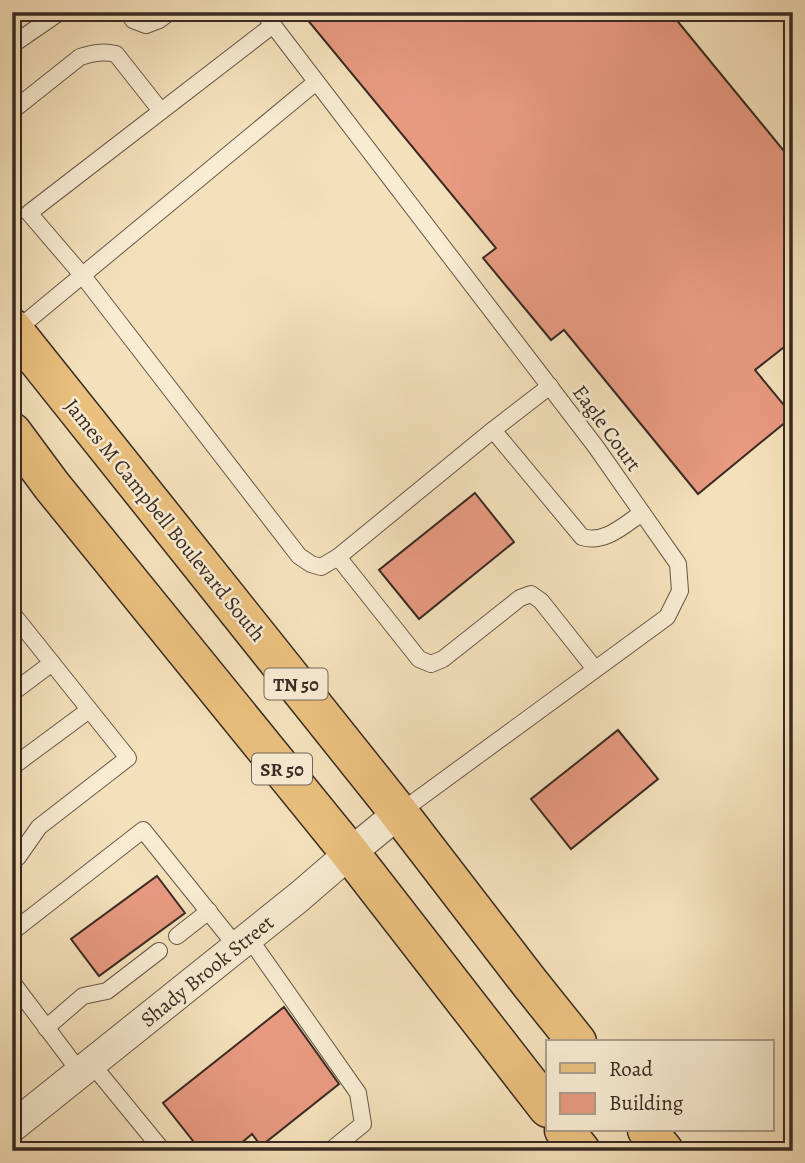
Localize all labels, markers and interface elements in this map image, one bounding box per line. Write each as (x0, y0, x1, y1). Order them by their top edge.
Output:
street label: Eagle Court (566, 379, 648, 477)
street label: James M Campbell Boulevard South (58, 393, 272, 647)
road number: TN 50 (264, 668, 328, 699)
road number: SR 50 (252, 754, 312, 784)
street label: Shady Brook Street (134, 908, 280, 1033)
legend (546, 1040, 774, 1132)
text: Road (609, 1055, 653, 1083)
text: Building (609, 1089, 684, 1117)

